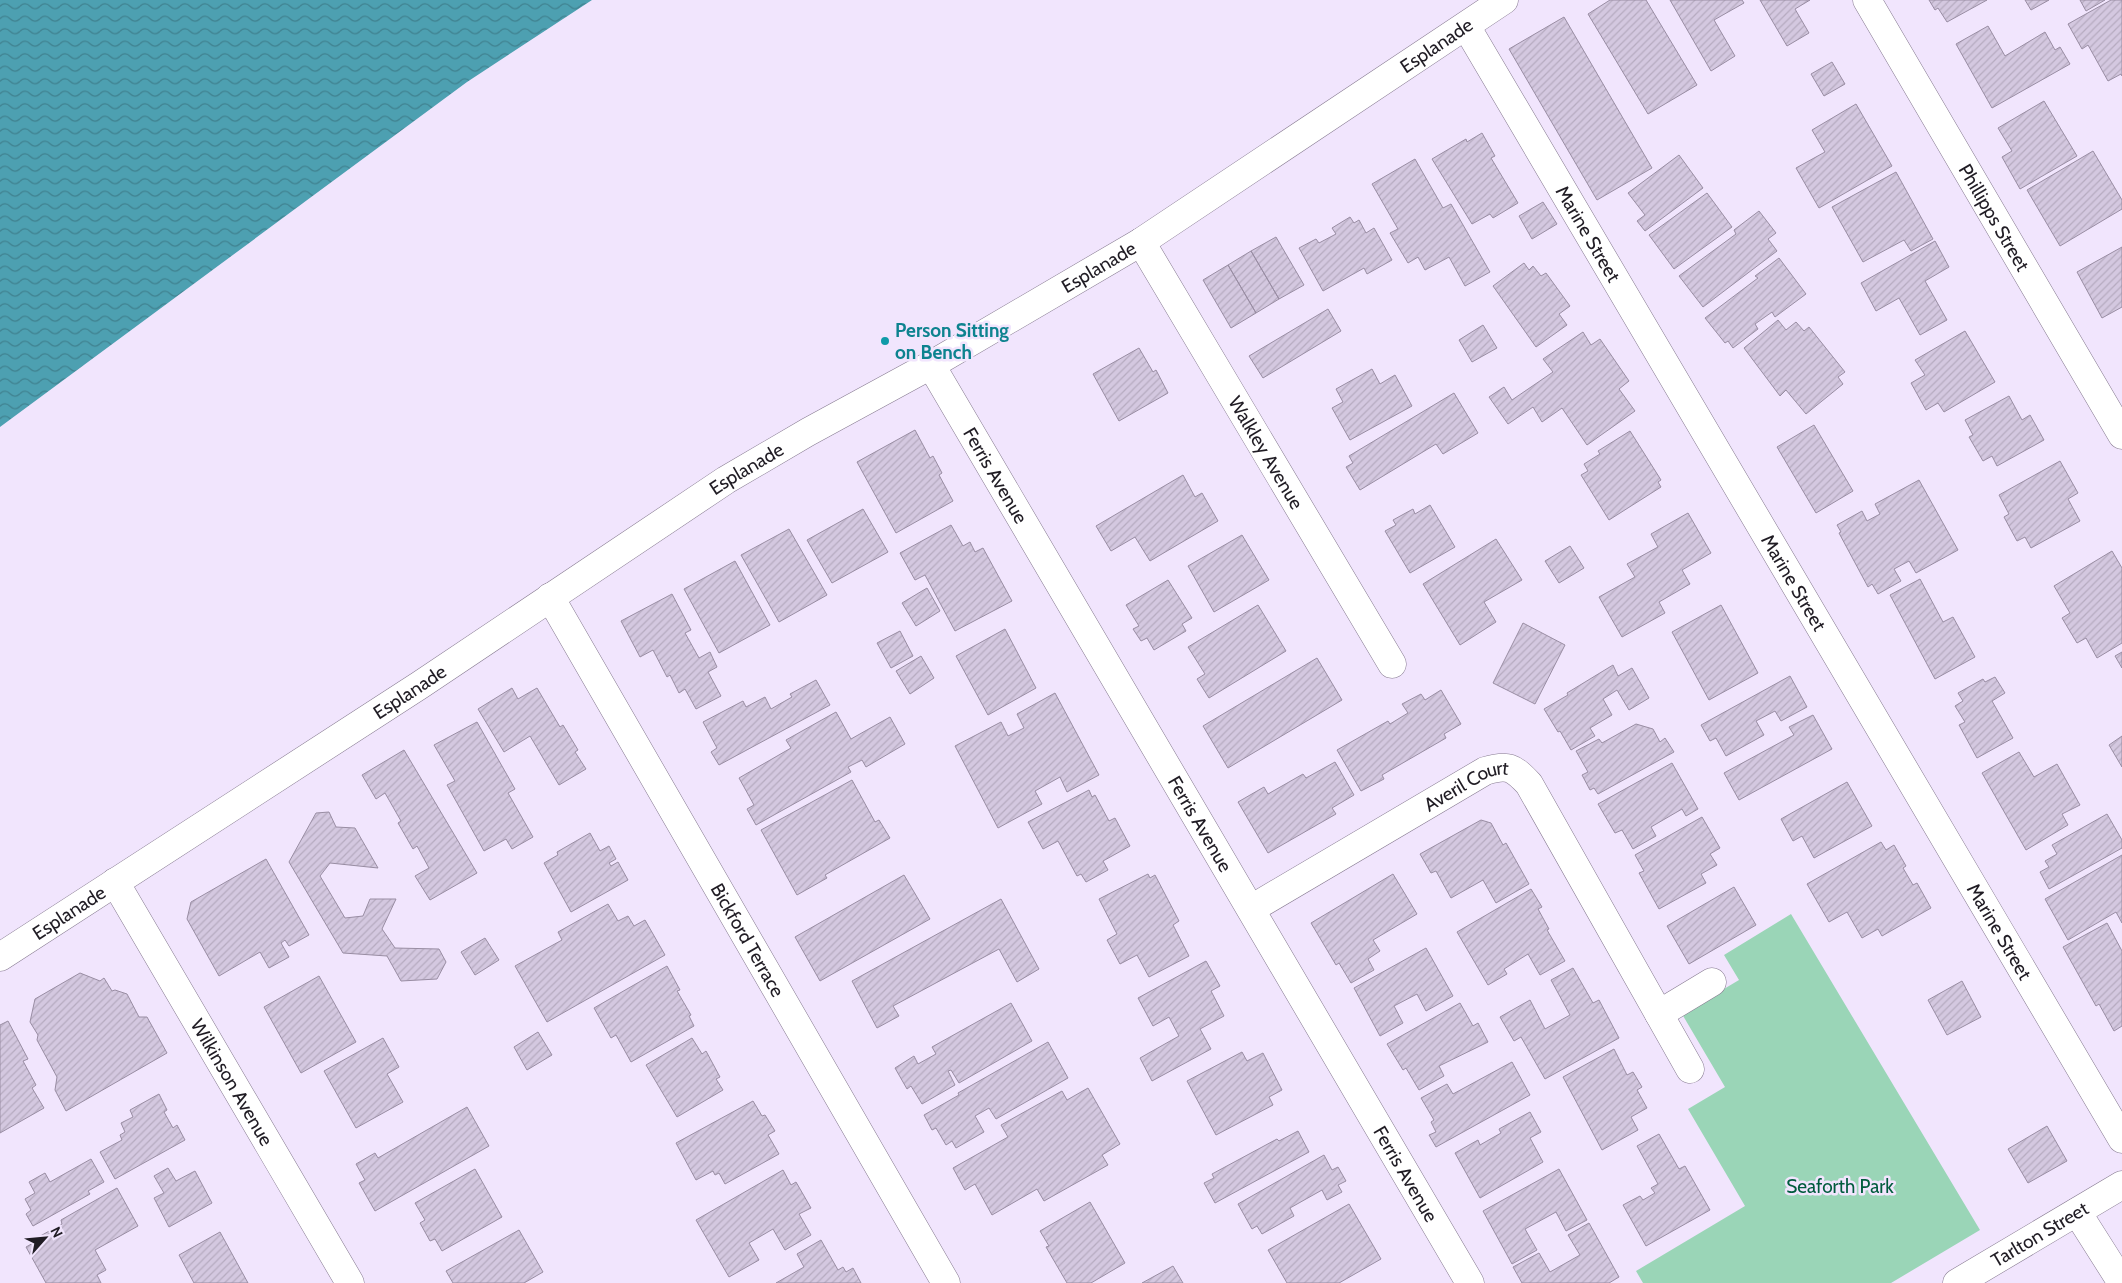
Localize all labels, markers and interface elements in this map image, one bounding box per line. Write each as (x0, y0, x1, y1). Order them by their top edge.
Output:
street label: Esplanade (1396, 13, 1477, 78)
street label: Phillipps Street (1954, 160, 2035, 276)
street label: Marine Street (1551, 181, 1626, 286)
street label: Esplanade (1057, 236, 1140, 298)
place label: Person Sitting on Bench (895, 319, 1009, 364)
marker: Person Sitting on Bench (879, 335, 891, 347)
street label: Walkley Avenue (1224, 392, 1309, 513)
street label: Ferris Avenue (959, 423, 1033, 528)
street label: Esplanade (705, 437, 788, 500)
street label: Marine Street (1757, 530, 1832, 635)
street label: Esplanade (369, 659, 451, 724)
street label: Averil Court (1420, 756, 1510, 816)
street label: Ferris Avenue (1163, 772, 1238, 876)
street label: Bickford Terrace (706, 879, 790, 1001)
street label: Marine Street (1962, 879, 2037, 984)
street label: Esplanade (28, 880, 110, 945)
street label: Wilkinson Avenue (186, 1015, 279, 1150)
street label: Ferris Avenue (1369, 1122, 1443, 1226)
park label: Seaforth Park (1786, 1175, 1894, 1198)
street label: Tarlton Street (1987, 1196, 2093, 1272)
north arrow (20, 1213, 70, 1263)
text: N (46, 1224, 67, 1241)

